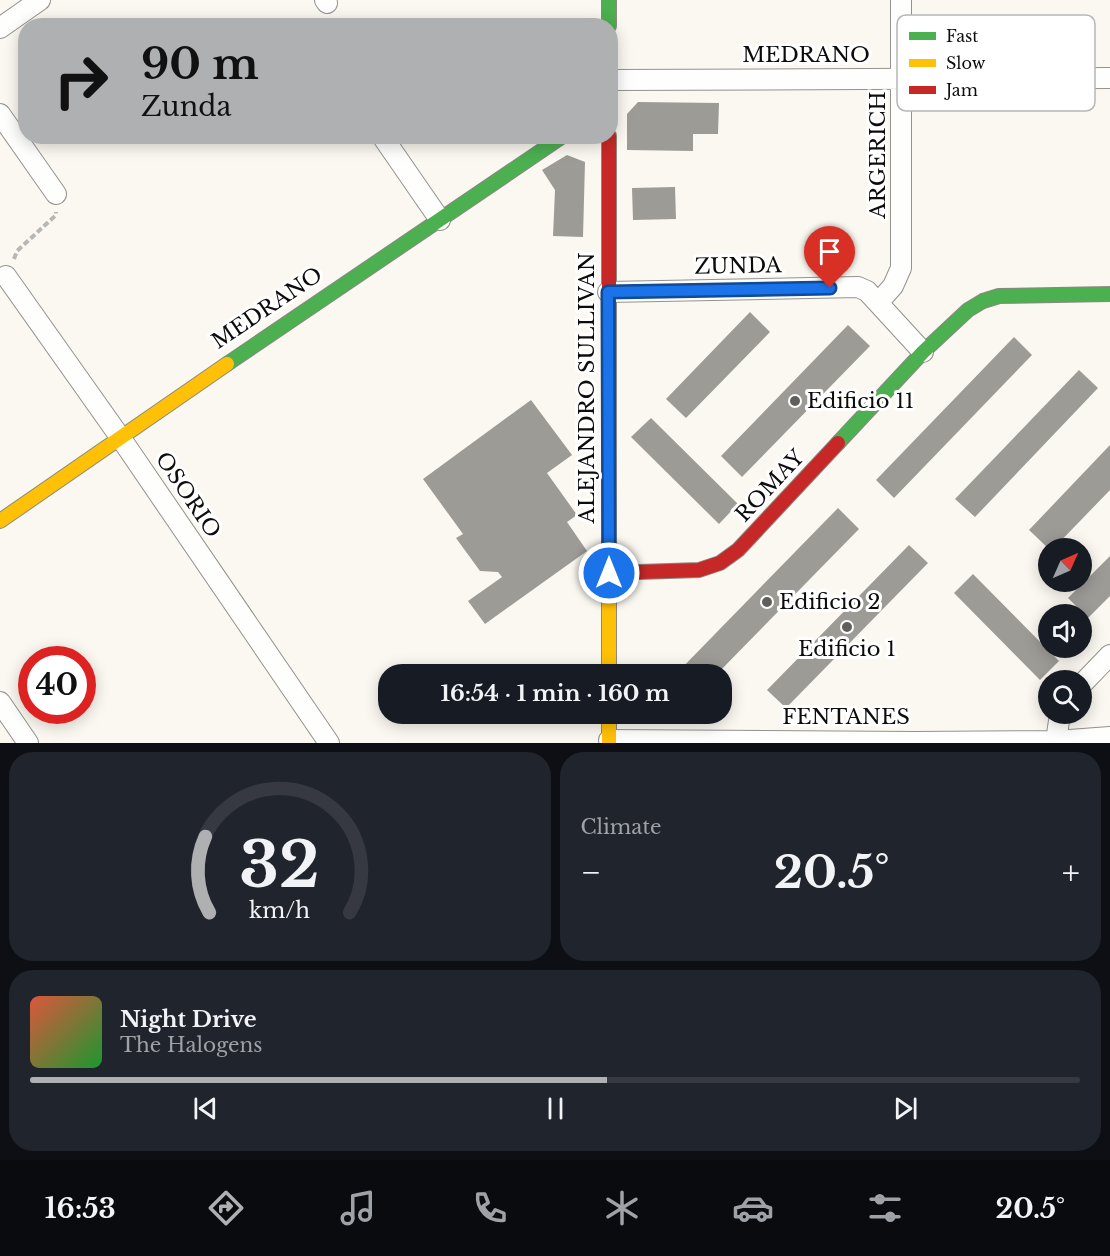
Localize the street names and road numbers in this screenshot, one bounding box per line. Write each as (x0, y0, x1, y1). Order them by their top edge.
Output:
street label: MEDRANO (742, 42, 870, 68)
street label: ARGERICH (865, 91, 891, 220)
street label: ALEJANDRO SULLIVAN (574, 252, 600, 525)
street label: ZUNDA (694, 252, 783, 280)
street label: MEDRANO (207, 262, 327, 354)
street label: ROMAY (730, 444, 810, 527)
street label: OSORIO (150, 447, 226, 543)
street label: FENTANES (782, 704, 910, 730)

